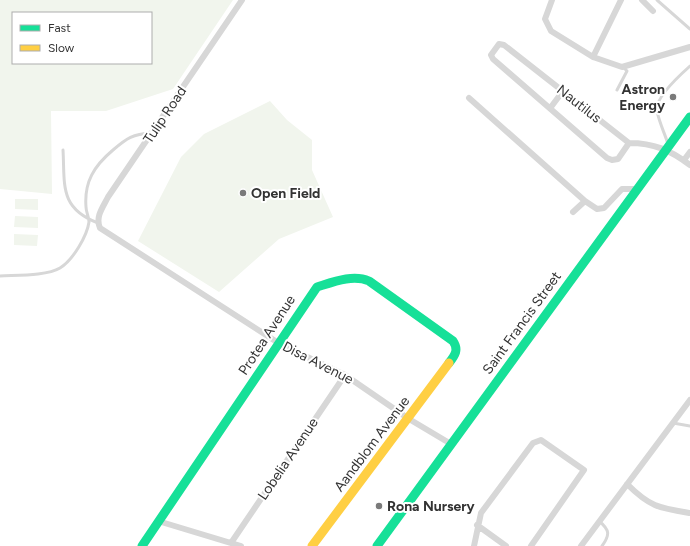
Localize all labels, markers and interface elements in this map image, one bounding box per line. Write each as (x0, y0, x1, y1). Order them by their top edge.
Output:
legend (12, 12, 152, 64)
text: Fast (48, 21, 71, 35)
text: Slow (48, 41, 75, 55)
street label: Nautilus (553, 81, 605, 127)
place label: Astron Energy (619, 81, 666, 114)
street label: Tulip Road (140, 83, 190, 147)
marker: Astron Energy (668, 92, 678, 102)
place label: Open Field (251, 185, 320, 202)
marker: Open Field (238, 188, 248, 198)
street label: Saint Francis Street (479, 268, 565, 378)
street label: Protea Avenue (235, 292, 299, 378)
street label: Disa Avenue (280, 338, 357, 388)
street label: Aandblom Avenue (331, 393, 414, 495)
street label: Lobelia Avenue (254, 414, 322, 503)
place label: Rona Nursery (387, 498, 476, 515)
marker: Rona Nursery (374, 501, 384, 511)

